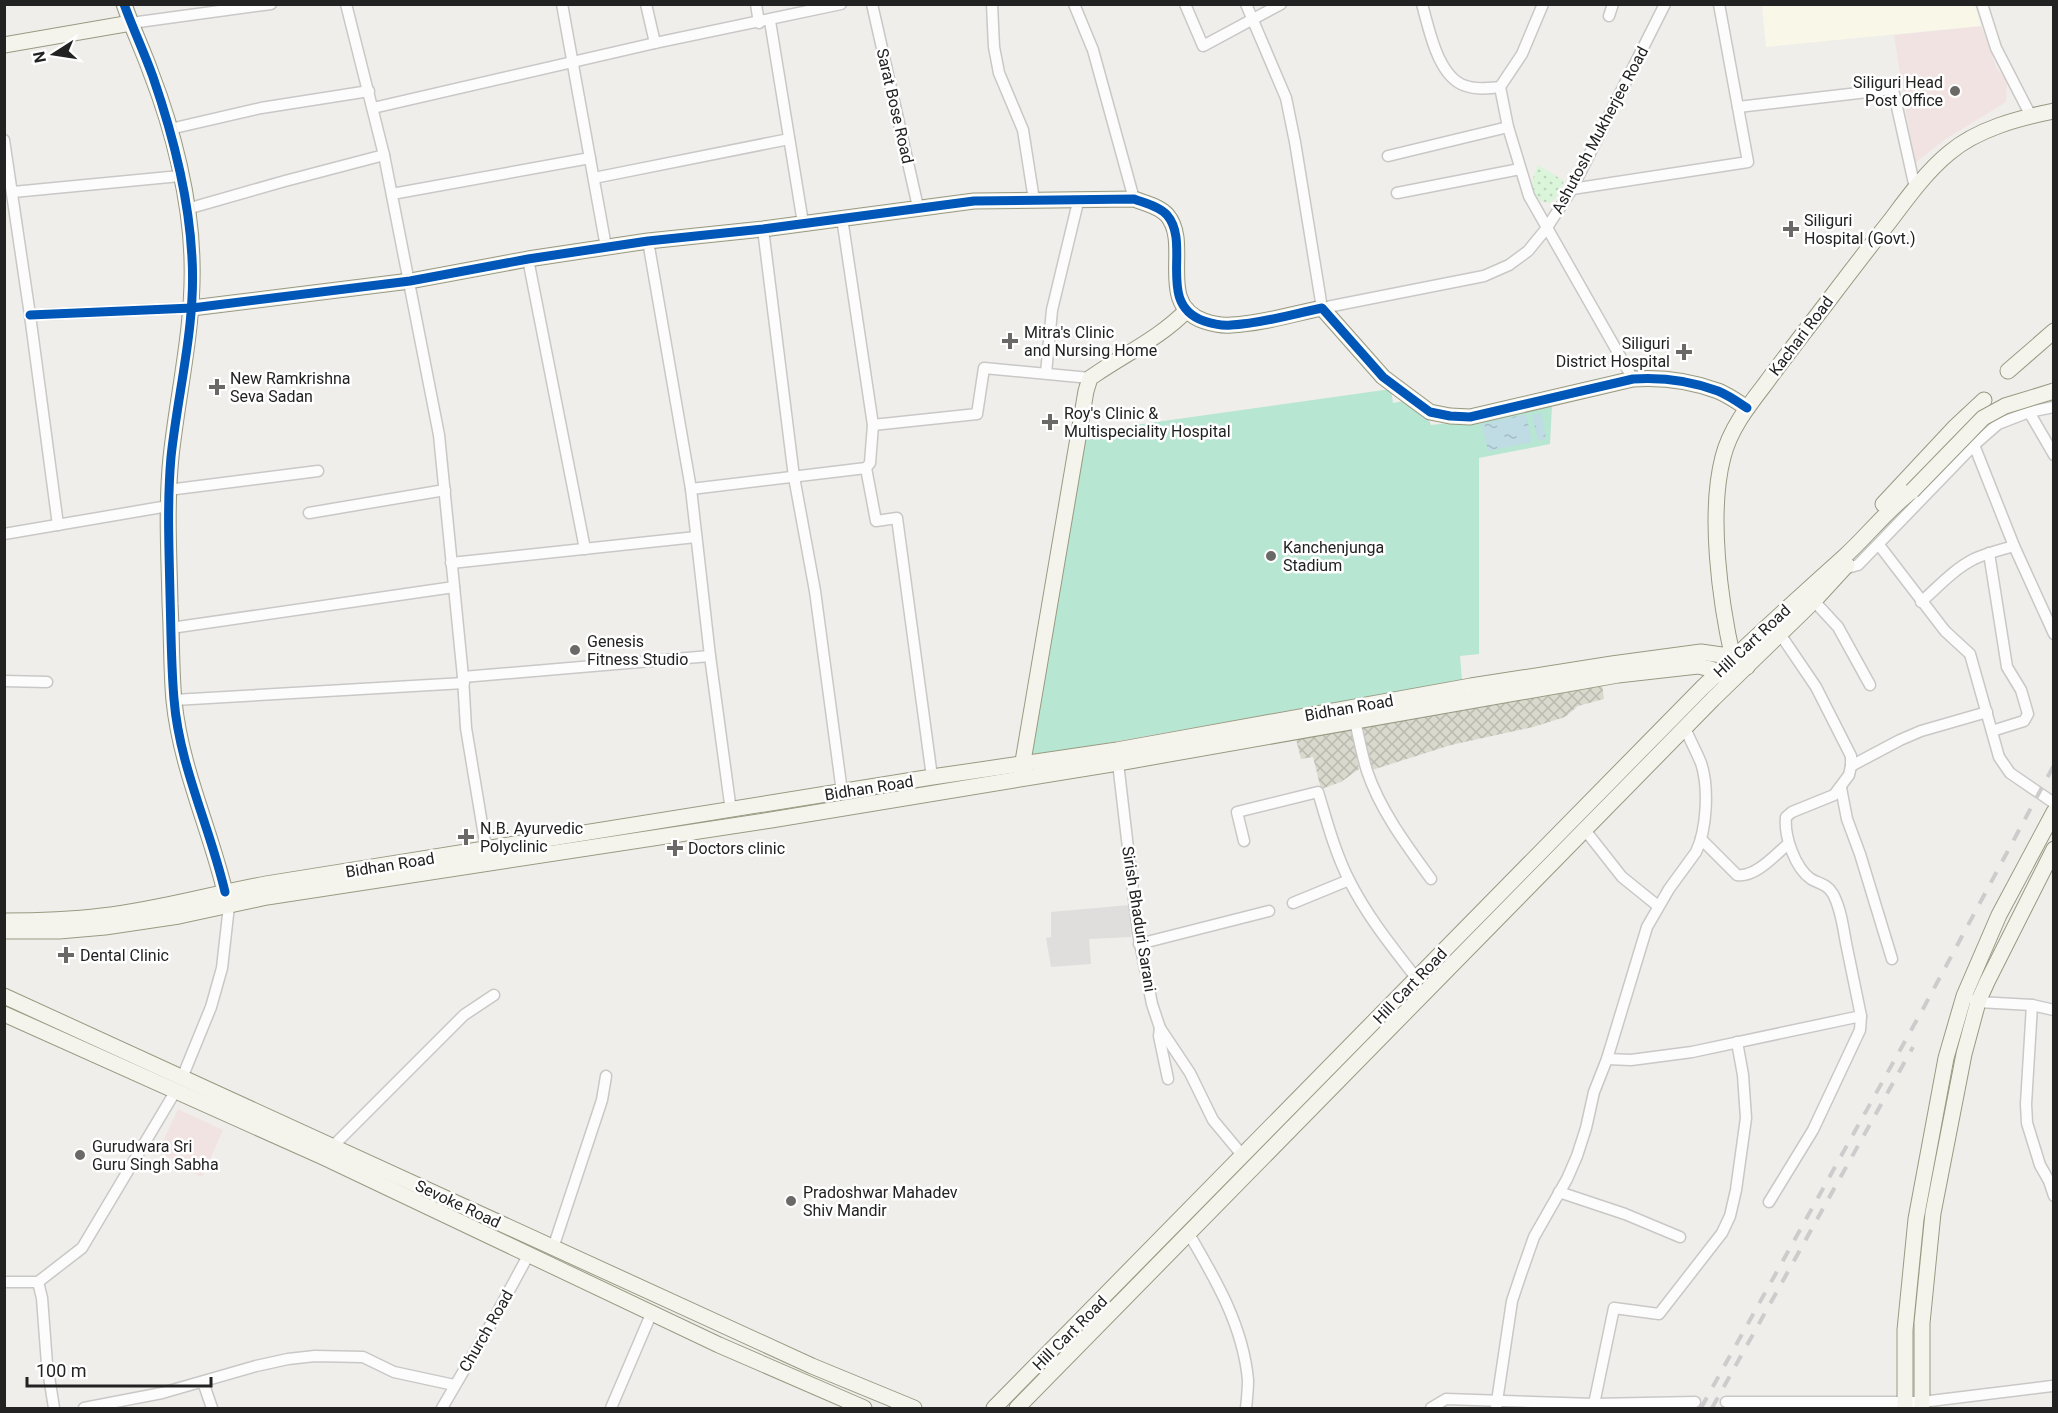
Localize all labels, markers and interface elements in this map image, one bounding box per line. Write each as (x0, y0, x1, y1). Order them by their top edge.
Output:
north arrow (24, 24, 84, 84)
street label: Ashutosh Mukherjee Road (1548, 43, 1652, 217)
street label: Sarat Bose Road (873, 47, 917, 165)
text: N (29, 50, 50, 65)
place label: Siliguri Head Post Office (1853, 73, 1943, 110)
marker: Siliguri Head Post Office (1948, 84, 1962, 98)
place label: Siliguri Hospital (Govt.) (1804, 211, 1916, 248)
marker: Siliguri Hospital (Govt.) (1782, 220, 1800, 238)
street label: Kachari Road (1765, 292, 1837, 380)
place label: Mitra's Clinic and Nursing Home (1024, 323, 1157, 360)
marker: Mitra's Clinic and Nursing Home (1001, 332, 1019, 350)
place label: Siliguri District Hospital (1556, 334, 1670, 371)
marker: Siliguri District Hospital (1675, 343, 1693, 361)
place label: New Ramkrishna Seva Sadan (230, 369, 351, 406)
marker: New Ramkrishna Seva Sadan (208, 378, 226, 396)
place label: Roy's Clinic & Multispeciality Hospital (1064, 404, 1231, 441)
marker: Roy's Clinic & Multispeciality Hospital (1041, 413, 1059, 431)
place label: Kanchenjunga Stadium (1283, 538, 1384, 575)
marker: Kanchenjunga Stadium (1264, 549, 1278, 563)
street label: Hill Cart Road (1710, 601, 1794, 681)
place label: Genesis Fitness Studio (587, 632, 688, 669)
marker: Genesis Fitness Studio (568, 643, 582, 657)
street label: Bidhan Road (1303, 691, 1395, 725)
street label: Bidhan Road (823, 772, 915, 804)
place label: N.B. Ayurvedic Polyclinic (480, 819, 583, 856)
marker: N.B. Ayurvedic Polyclinic (457, 828, 475, 846)
marker: Doctors clinic (666, 839, 684, 857)
place label: Doctors clinic (688, 839, 785, 858)
street label: Sirish Bhaduri Sarani (1118, 845, 1160, 993)
street label: Bidhan Road (344, 849, 436, 881)
street label: Hill Cart Road (1369, 944, 1451, 1028)
marker: Dental Clinic (57, 946, 75, 964)
place label: Dental Clinic (80, 946, 169, 965)
place label: Gurudwara Sri Guru Singh Sabha (92, 1137, 219, 1174)
marker: Gurudwara Sri Guru Singh Sabha (73, 1148, 87, 1162)
street label: Sevoke Road (412, 1176, 504, 1232)
place label: Pradoshwar Mahadev Shiv Mandir (803, 1183, 958, 1220)
marker: Pradoshwar Mahadev Shiv Mandir (784, 1194, 798, 1208)
street label: Church Road (455, 1287, 517, 1375)
street label: Hill Cart Road (1029, 1292, 1111, 1374)
scale bar (27, 1350, 212, 1388)
text: 100 m (36, 1360, 87, 1381)

